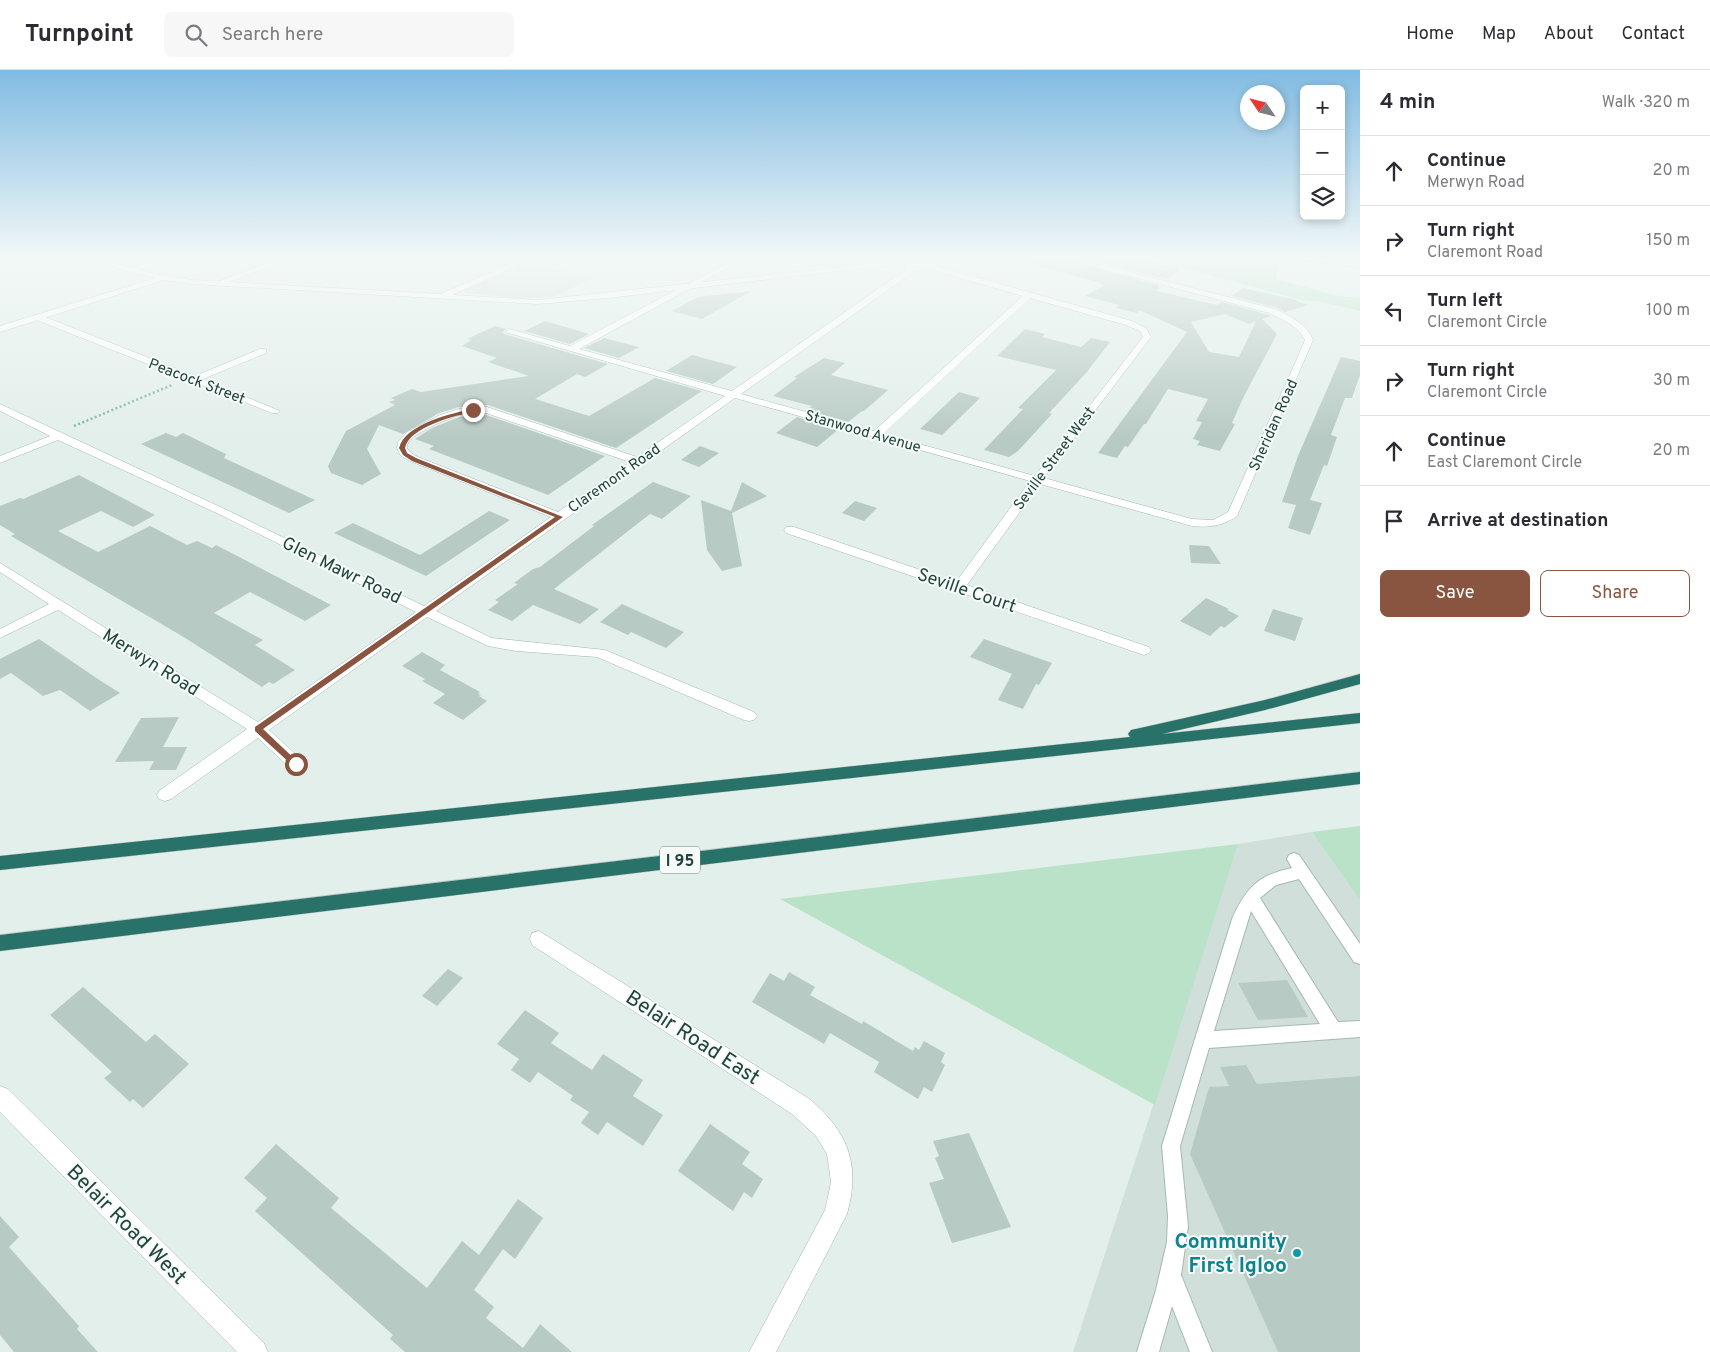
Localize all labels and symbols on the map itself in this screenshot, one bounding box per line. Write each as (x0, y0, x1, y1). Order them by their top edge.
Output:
north arrow (1240, 85, 1285, 130)
street label: Peacock Street (145, 355, 248, 410)
street label: Sheridan Road (1246, 377, 1303, 475)
route end (462, 399, 485, 422)
street label: Seville Street West (1010, 403, 1100, 514)
street label: Stanwood Avenue (802, 407, 923, 458)
street label: Claremont Road (565, 440, 665, 518)
street label: Glen Mawr Road (278, 532, 405, 610)
street label: Seville Court (914, 564, 1019, 619)
street label: Merwyn Road (97, 624, 203, 702)
route start (285, 753, 308, 776)
road number: I 95 (660, 846, 700, 874)
street label: Belair Road East (620, 985, 764, 1092)
street label: Belair Road West (60, 1159, 192, 1291)
place label: Community First Igloo (1174, 1229, 1287, 1280)
marker: Community First Igloo (1291, 1247, 1303, 1259)

